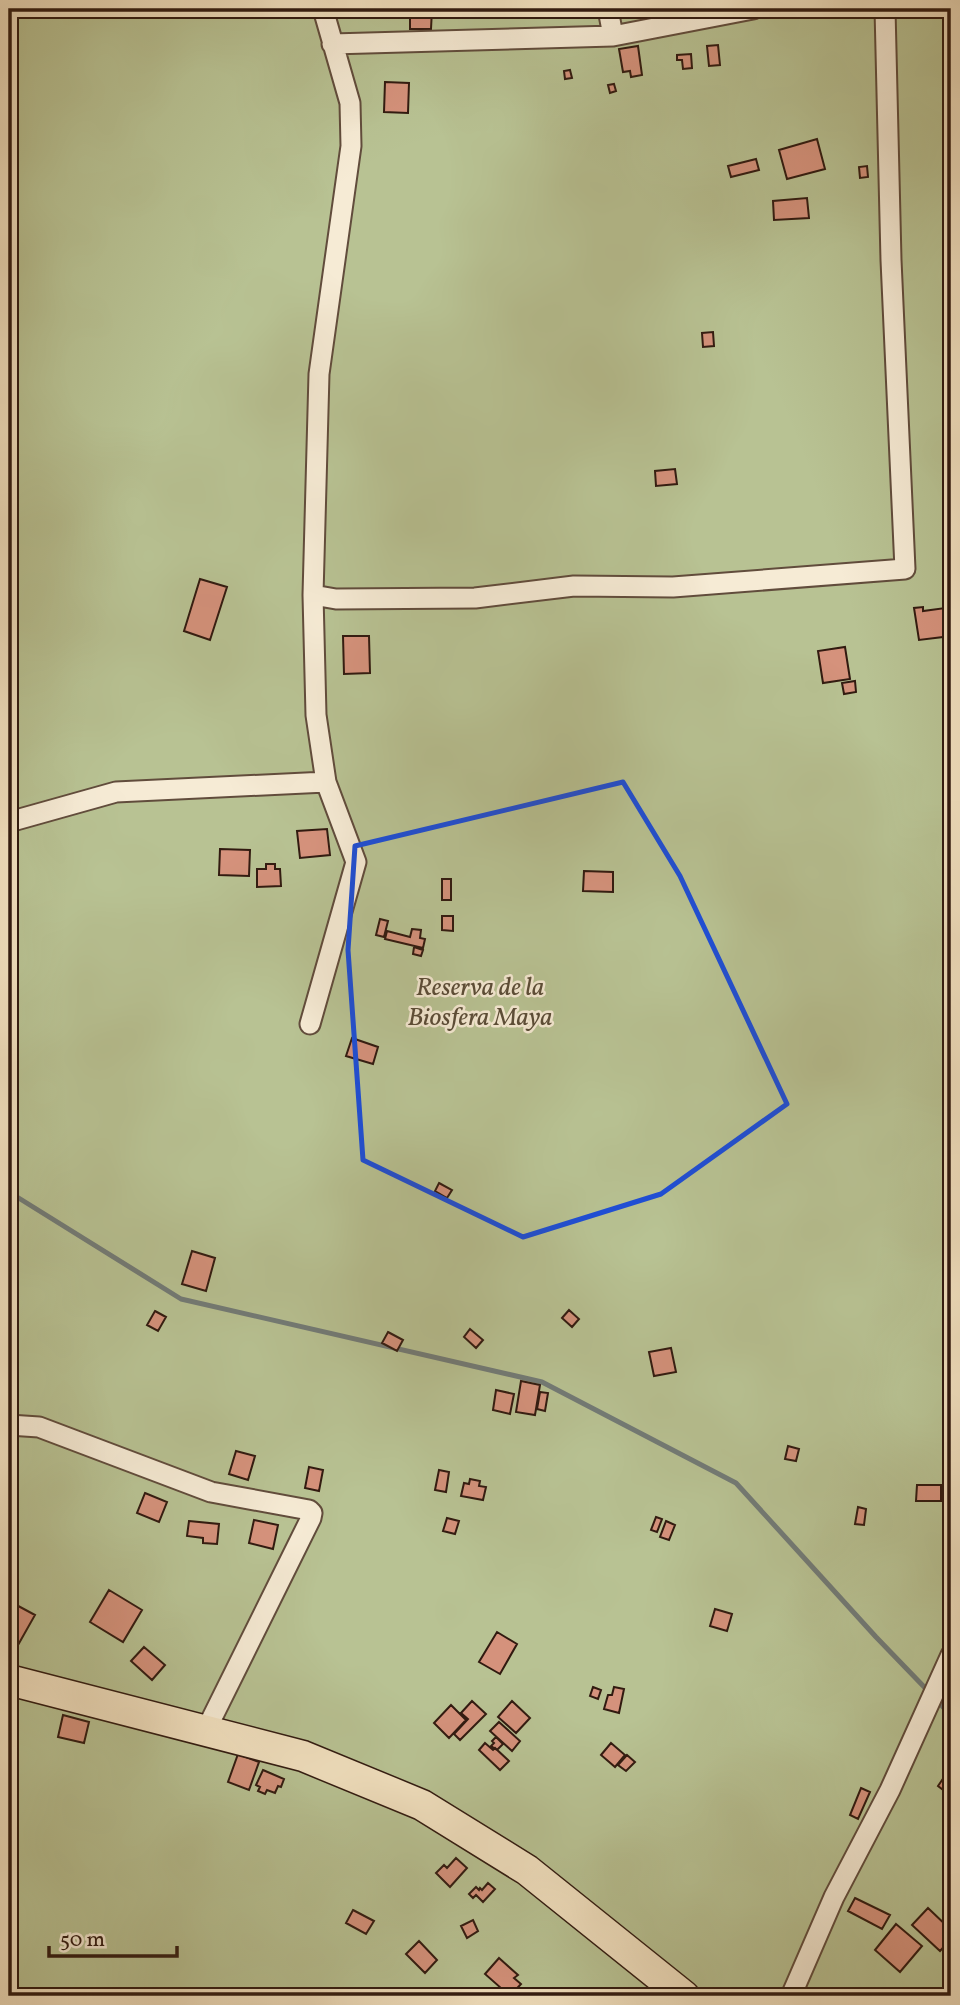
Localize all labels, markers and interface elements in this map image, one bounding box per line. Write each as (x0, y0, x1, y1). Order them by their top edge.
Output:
park label: Reserva de la Biosfera Maya (407, 970, 553, 1036)
scale bar (49, 1914, 177, 1958)
text: 50 m (60, 1926, 105, 1955)

